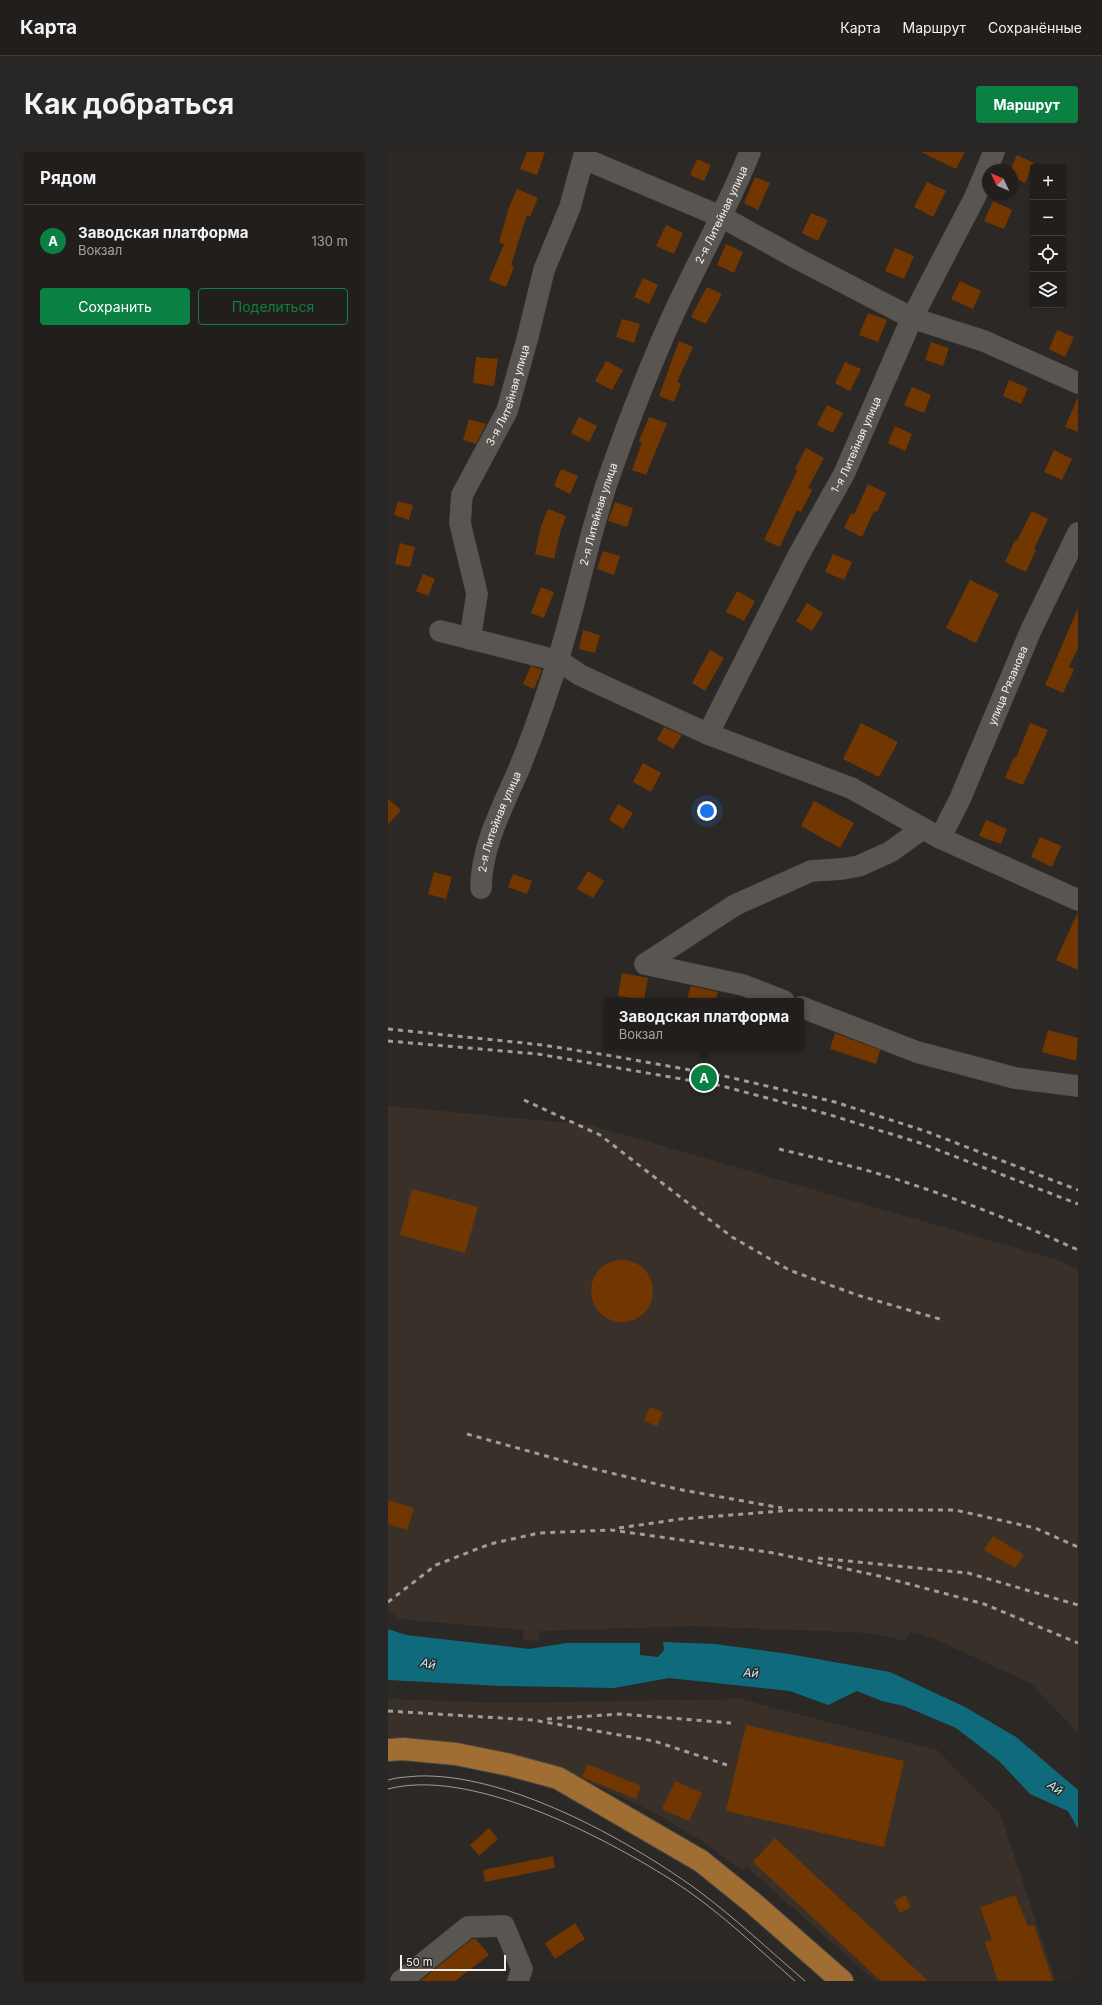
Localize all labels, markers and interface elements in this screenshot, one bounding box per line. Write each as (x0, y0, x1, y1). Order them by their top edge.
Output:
text: Карта (20, 16, 77, 39)
text: Карта (840, 19, 881, 36)
text: Маршрут (903, 19, 966, 36)
text: Сохранённые (988, 19, 1082, 36)
button: Маршрут (976, 86, 1078, 123)
text: Как добраться (24, 87, 234, 121)
street label: 2-я Литейная улица (692, 164, 750, 266)
north arrow (982, 164, 1018, 200)
map controls (1030, 164, 1066, 308)
button: + (1030, 164, 1066, 200)
text: Рядом (40, 168, 96, 188)
button: − (1030, 200, 1066, 236)
text: Заводская платформа (78, 223, 248, 242)
text: A (48, 233, 58, 249)
text: 130 m (311, 233, 348, 249)
button: locate (1030, 236, 1066, 272)
text: Вокзал (78, 242, 122, 258)
button: layers (1030, 272, 1066, 308)
button: Сохранить (40, 288, 190, 325)
button: Поделиться (198, 288, 348, 325)
street label: 3-я Литейная улица (483, 343, 532, 448)
street label: 1-я Литейная улица (828, 394, 884, 496)
street label: 2-я Литейная улица (577, 461, 620, 567)
street label: улица Рязанова (985, 644, 1031, 727)
street label: 2-я Литейная улица (475, 769, 524, 873)
your location (697, 801, 717, 821)
popup (604, 998, 804, 1050)
text: Заводская платформа (619, 1007, 789, 1026)
text: Вокзал (619, 1026, 663, 1042)
pin: A (691, 1063, 717, 1093)
water label: Ай (418, 1654, 437, 1672)
water label: Ай (742, 1664, 759, 1681)
water label: Ай (1044, 1776, 1066, 1798)
scale bar (400, 1953, 506, 1972)
text: 50 m (406, 1955, 432, 1969)

